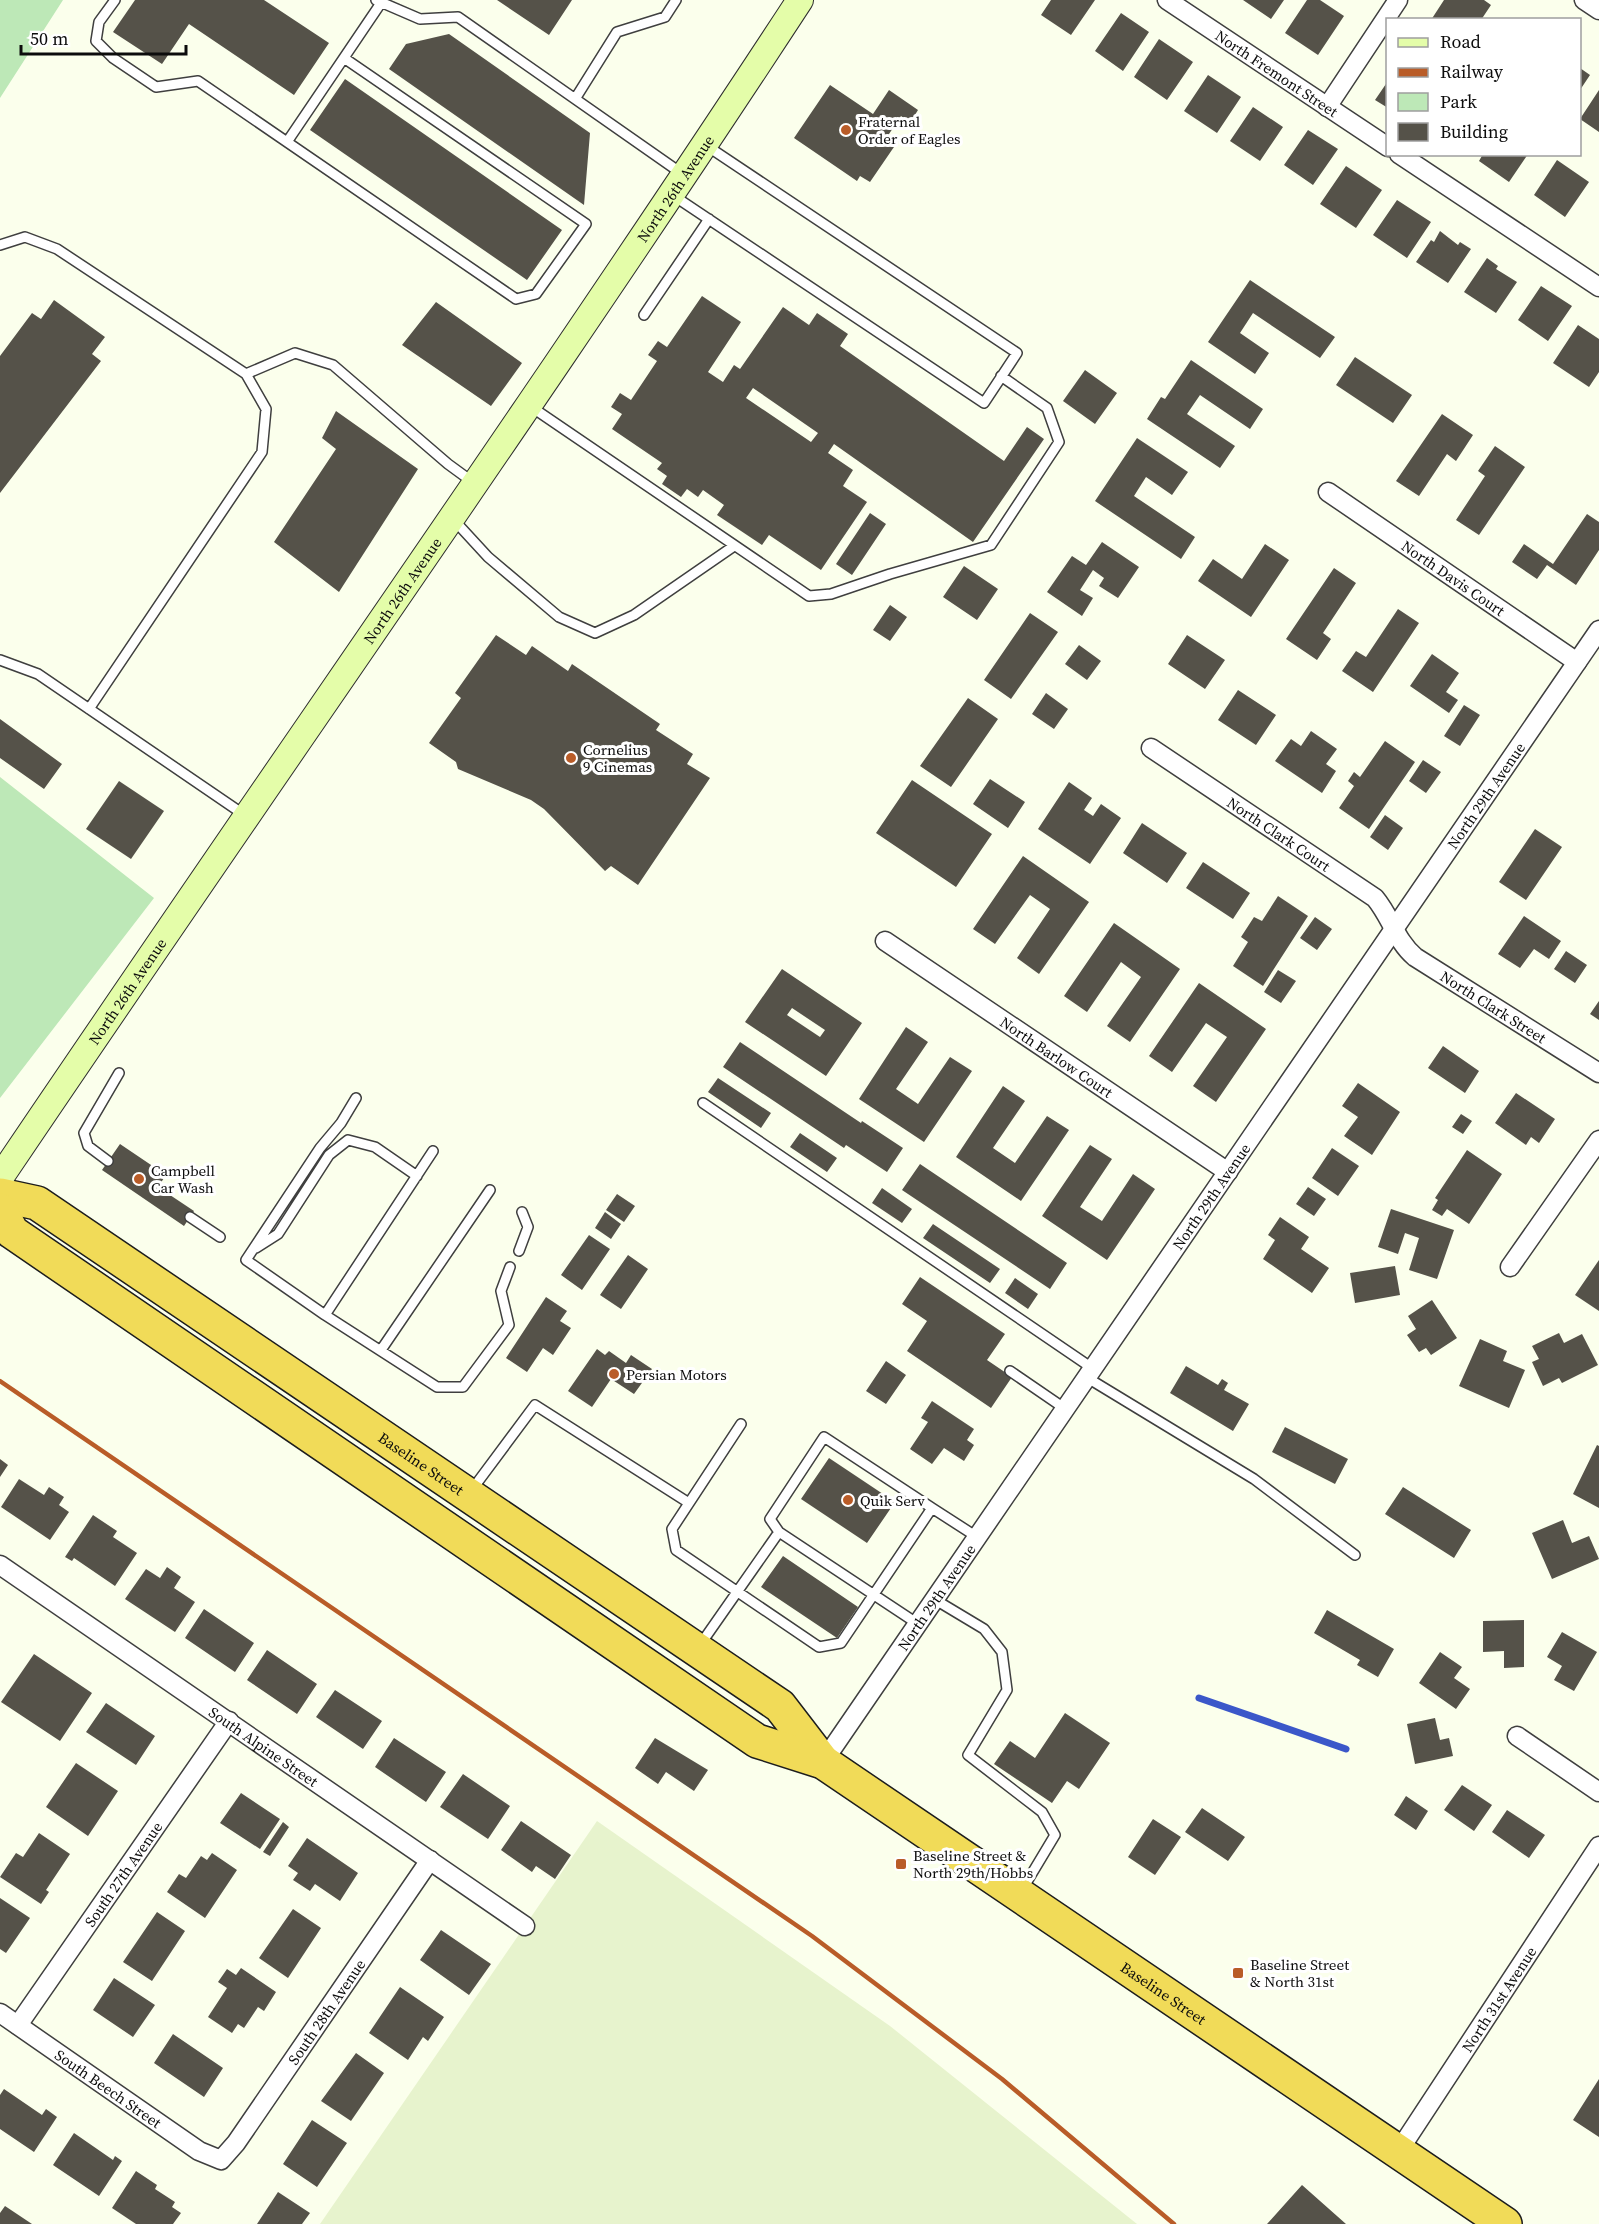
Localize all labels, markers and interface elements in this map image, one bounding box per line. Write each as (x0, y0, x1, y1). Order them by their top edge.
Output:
scale bar (21, 18, 186, 56)
legend (1386, 18, 1581, 156)
street label: North Fremont Street (1211, 25, 1343, 122)
text: 50 m (30, 26, 68, 51)
text: Road (1440, 29, 1481, 54)
text: Railway (1440, 59, 1504, 84)
text: Park (1440, 89, 1477, 114)
place label: Fraternal Order of Eagles (858, 111, 961, 149)
text: Building (1440, 119, 1508, 144)
marker: Fraternal Order of Eagles (839, 123, 853, 137)
street label: North 26th Avenue (632, 130, 719, 246)
street label: North 26th Avenue (358, 533, 446, 648)
street label: North Davis Court (1398, 535, 1510, 621)
street label: North 29th Avenue (1442, 738, 1530, 853)
place label: Cornelius 9 Cinemas (583, 739, 652, 777)
marker: Cornelius 9 Cinemas (564, 751, 578, 765)
street label: North Clark Court (1223, 792, 1335, 876)
street label: North 26th Avenue (83, 933, 171, 1049)
street label: North Clark Street (1437, 965, 1550, 1048)
street label: North Barlow Court (996, 1011, 1117, 1102)
street label: North 29th Avenue (1167, 1138, 1255, 1254)
place label: Campbell Car Wash (151, 1160, 216, 1198)
marker: Campbell Car Wash (132, 1172, 146, 1186)
place label: Persian Motors (626, 1364, 727, 1385)
marker: Persian Motors (607, 1367, 621, 1381)
street label: Baseline Street (374, 1427, 468, 1500)
place label: Quik Serv (860, 1490, 925, 1511)
marker: Quik Serv (841, 1493, 855, 1507)
street label: North 29th Avenue (892, 1539, 980, 1654)
street label: South Alpine Street (205, 1701, 323, 1791)
street label: South 27th Avenue (79, 1817, 167, 1931)
place label: Baseline Street & North 29th/Hobbs (913, 1845, 1033, 1883)
marker: Baseline Street & North 29th/Hobbs (894, 1857, 908, 1871)
street label: North 31st Avenue (1456, 1942, 1541, 2056)
street label: South 28th Avenue (283, 1954, 370, 2068)
place label: Baseline Street & North 31st (1250, 1954, 1349, 1992)
street label: Baseline Street (1117, 1956, 1211, 2029)
marker: Baseline Street & North 31st (1231, 1966, 1245, 1980)
street label: South Beech Street (51, 2044, 166, 2133)

